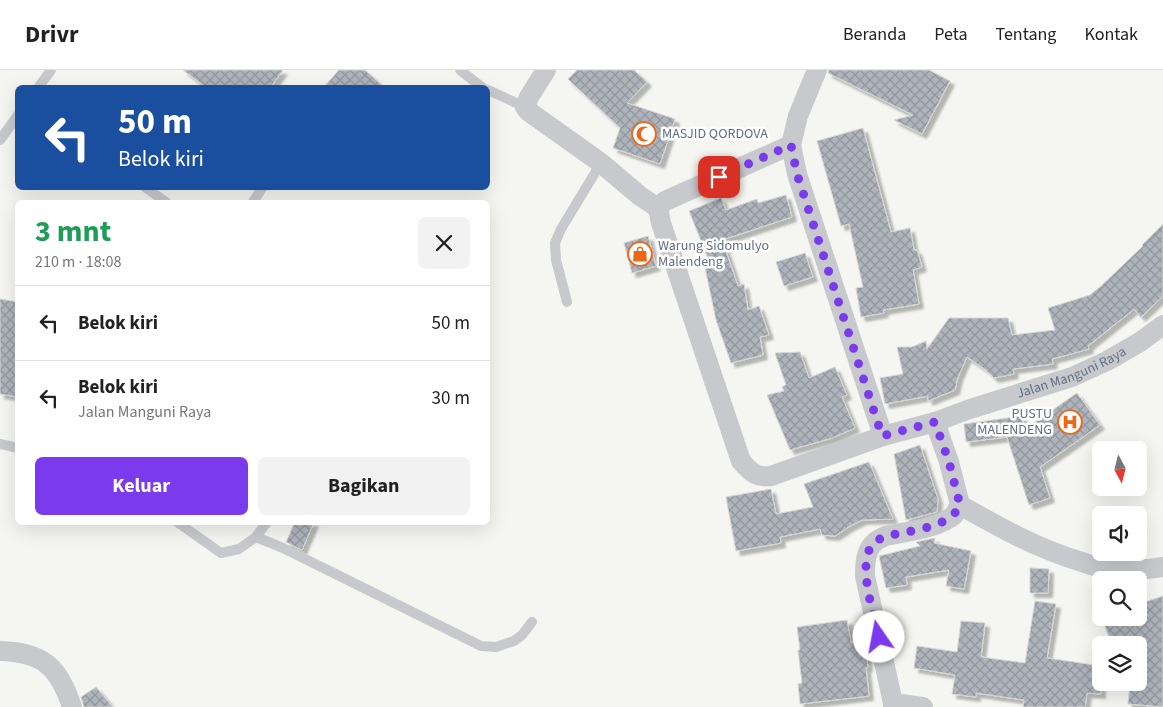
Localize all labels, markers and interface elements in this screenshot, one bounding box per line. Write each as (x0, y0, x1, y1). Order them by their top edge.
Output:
text: Drivr (25, 17, 79, 52)
text: Beranda (843, 22, 906, 47)
text: Peta (934, 22, 967, 47)
text: Tentang (995, 22, 1056, 47)
text: Kontak (1084, 22, 1138, 47)
text: 50 m (118, 97, 192, 147)
icon: left (35, 105, 100, 170)
mosque icon: MASJID QORDOVA (631, 121, 657, 147)
place label: MASJID QORDOVA (662, 124, 768, 144)
text: Belok kiri (118, 143, 204, 175)
pin (698, 156, 740, 198)
icon: arrive (705, 163, 733, 191)
text: 3 mnt (35, 210, 111, 253)
button: close (418, 217, 470, 269)
place label: Warung Sidomulyo Malendeng (658, 236, 769, 272)
shop icon: Warung Sidomulyo Malendeng (627, 241, 653, 267)
text: 210 m · 18:08 (35, 251, 122, 273)
icon: left (35, 309, 63, 337)
text: Belok kiri (78, 310, 158, 337)
text: 50 m (432, 310, 470, 337)
street label: Jalan Manguni Raya (1014, 342, 1130, 404)
text: Belok kiri (78, 374, 158, 401)
icon: left (35, 384, 63, 412)
text: 30 m (432, 385, 470, 412)
text: Jalan Manguni Raya (78, 401, 211, 423)
place label: PUSTU MALENDENG (977, 404, 1052, 440)
hospital icon: PUSTU MALENDENG (1057, 409, 1083, 435)
north arrow (1092, 441, 1148, 496)
map controls (1092, 441, 1147, 691)
button: Keluar (35, 457, 248, 515)
button: Bagikan (258, 457, 470, 515)
button: sound (1092, 506, 1147, 561)
button: search (1092, 571, 1147, 626)
position arrow (852, 610, 904, 662)
button: layers (1092, 636, 1147, 691)

